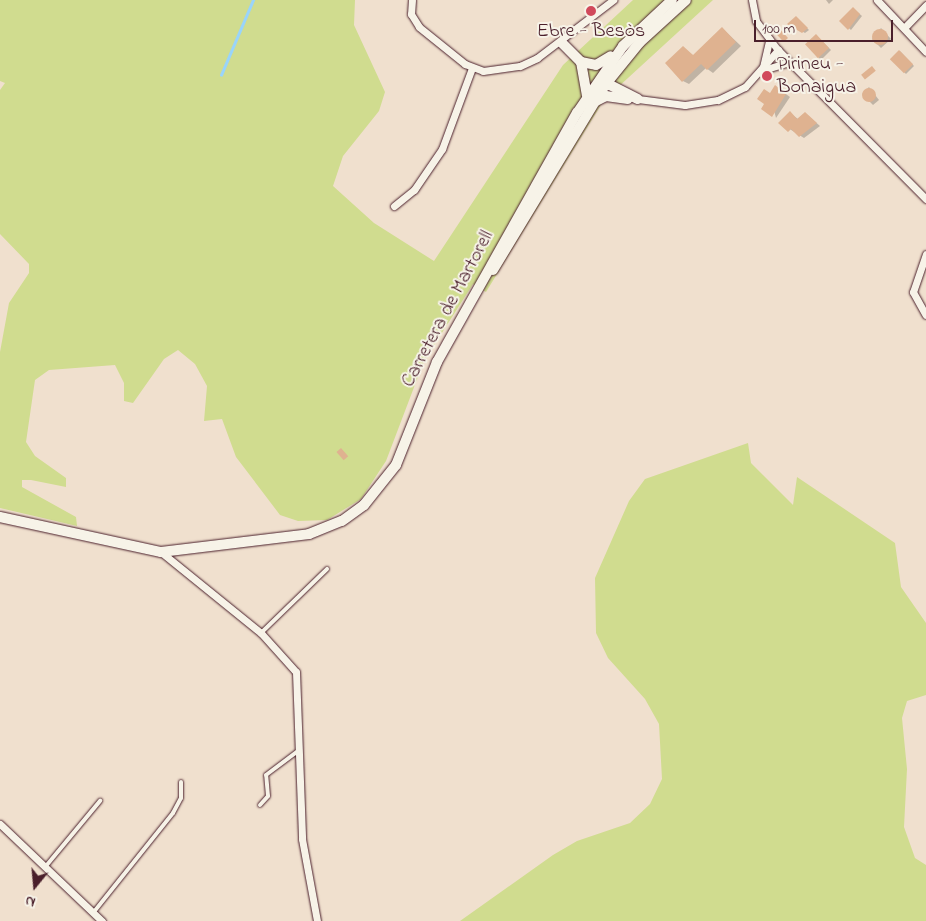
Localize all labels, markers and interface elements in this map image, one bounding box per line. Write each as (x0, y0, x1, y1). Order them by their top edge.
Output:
marker: Ebre - Besòs (585, 5, 597, 17)
scale bar (756, 10, 895, 42)
text: 100 m (762, 18, 795, 40)
place label: Ebre - Besòs (537, 19, 645, 43)
place label: Pirineu - Bonaigua (777, 52, 856, 99)
marker: Pirineu - Bonaigua (761, 70, 773, 82)
street label: Carretera de Martorell (397, 226, 499, 392)
north arrow (10, 861, 60, 911)
text: N (23, 889, 38, 912)

